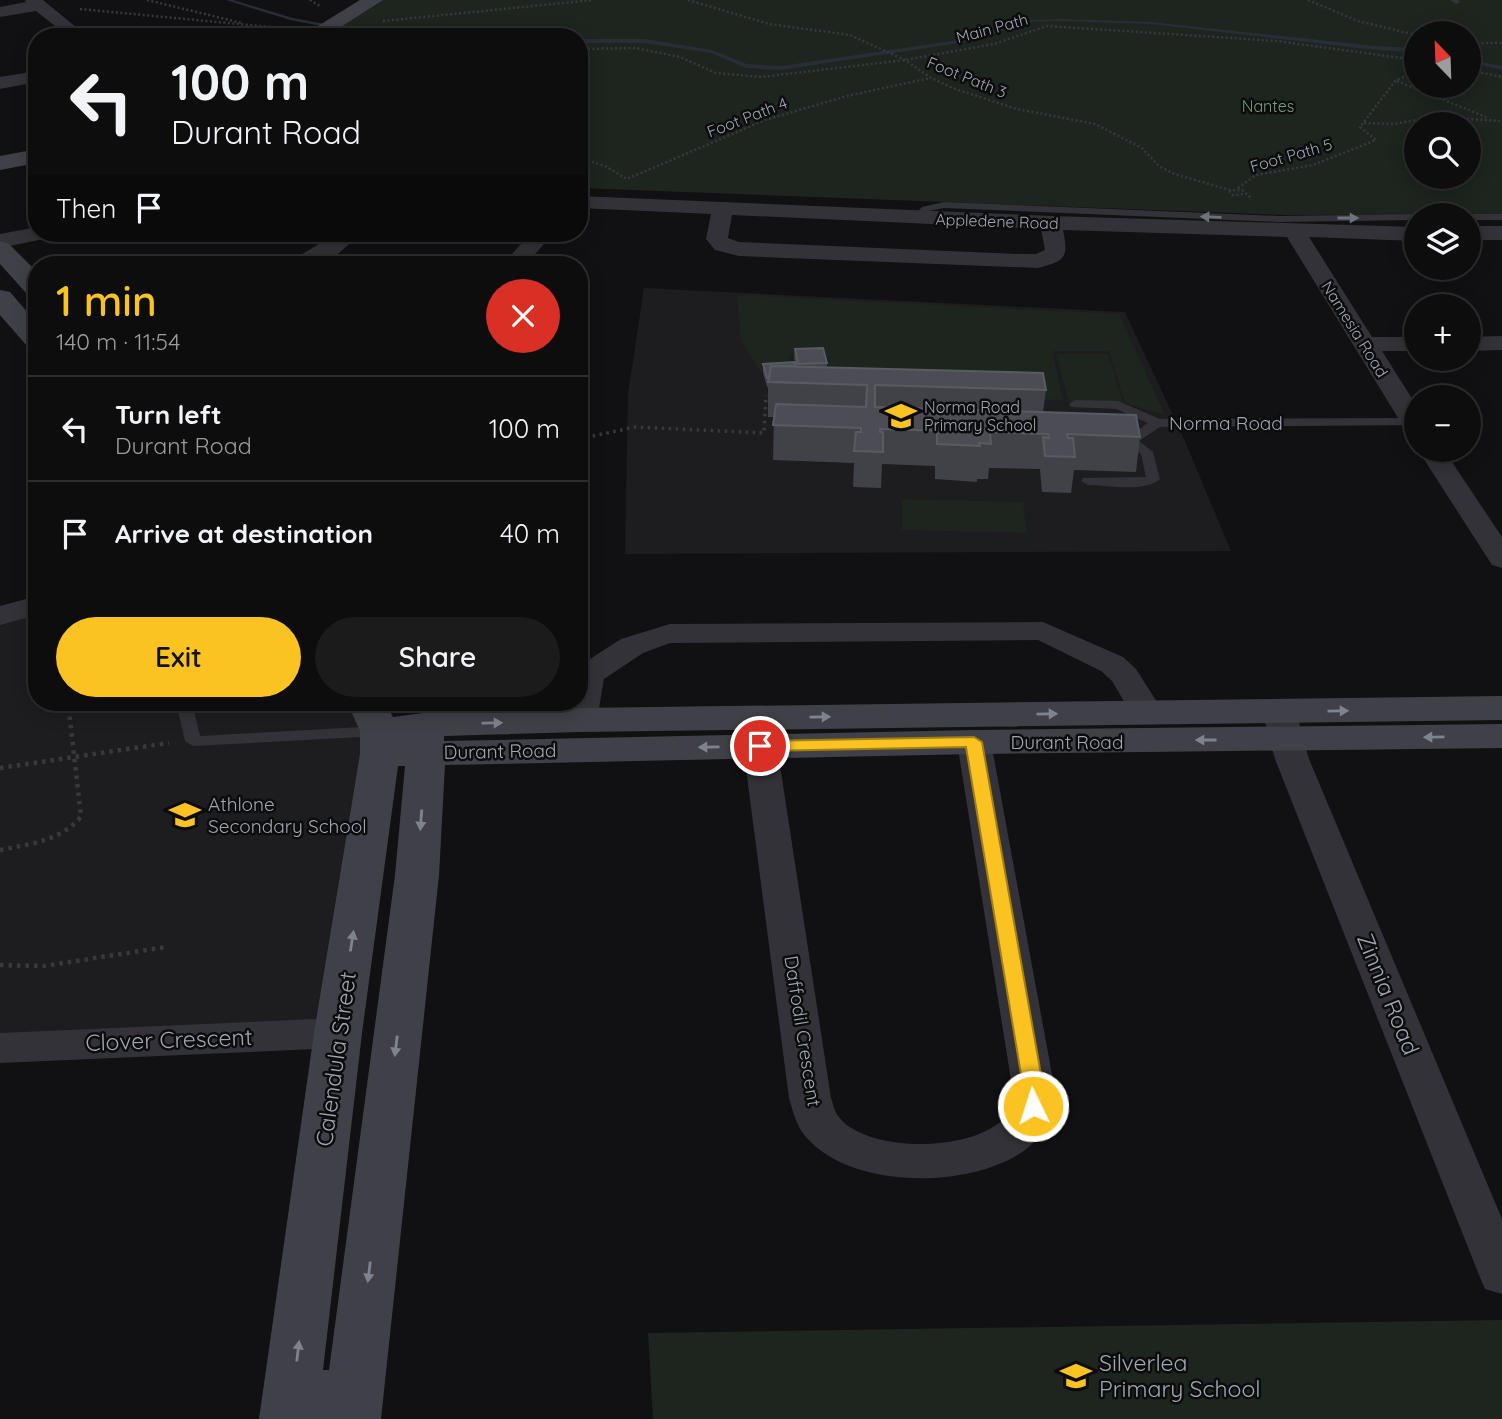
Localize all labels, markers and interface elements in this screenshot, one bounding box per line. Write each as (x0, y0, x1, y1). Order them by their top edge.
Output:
street label: Main Path (954, 9, 1030, 47)
north arrow (1404, 21, 1480, 98)
map controls (1404, 21, 1481, 462)
text: 100 m (171, 51, 309, 112)
street label: Foot Path 3 (924, 52, 1010, 102)
icon: left (56, 56, 147, 147)
street label: Foot Path 4 (704, 93, 790, 141)
park label: Nantes (1242, 96, 1294, 116)
text: Durant Road (171, 112, 361, 152)
button: search (1404, 112, 1481, 189)
street label: Foot Path 5 (1248, 134, 1334, 176)
icon: arrive (130, 189, 168, 227)
text: Then (56, 192, 116, 225)
button: layers (1404, 203, 1481, 280)
street label: Appledene Road (935, 209, 1059, 233)
one-way arrow (1200, 211, 1222, 222)
one-way arrow (1337, 212, 1359, 223)
text: 1 min (56, 274, 157, 327)
street label: Namesia Road (1317, 277, 1393, 381)
button: close (486, 279, 560, 353)
button: + (1404, 294, 1481, 371)
text: 140 m · 11:54 (56, 327, 180, 356)
button: − (1404, 385, 1481, 462)
place label: Norma Road Primary School (924, 397, 1036, 435)
text: Turn left (115, 398, 222, 431)
school or university icon: Norma Road Primary School (884, 399, 918, 433)
icon: left (56, 410, 94, 448)
street label: Norma Road (1169, 411, 1283, 435)
text: 100 m (489, 412, 560, 445)
text: Durant Road (115, 431, 252, 460)
icon: arrive (56, 515, 94, 553)
text: Arrive at destination (115, 517, 373, 550)
text: 40 m (500, 517, 560, 550)
button: Exit (56, 617, 301, 697)
button: Share (315, 617, 560, 697)
one-way arrow (1327, 705, 1349, 716)
one-way arrow (1036, 708, 1058, 720)
one-way arrow (809, 711, 831, 723)
pin (730, 716, 790, 776)
one-way arrow (481, 717, 503, 729)
icon: arrive (741, 727, 779, 765)
street label: Durant Road (1011, 730, 1123, 754)
one-way arrow (1423, 732, 1445, 743)
one-way arrow (1195, 735, 1217, 746)
street label: Durant Road (443, 738, 557, 764)
one-way arrow (698, 741, 720, 753)
place label: Athlone Secondary School (208, 792, 367, 838)
school or university icon: Athlone Secondary School (168, 798, 202, 832)
one-way arrow (415, 809, 426, 831)
street label: Zinnia Road (1351, 929, 1426, 1059)
one-way arrow (347, 930, 358, 952)
street label: Daffodil Crescent (779, 954, 827, 1108)
street label: Calendula Street (309, 970, 362, 1148)
street label: Clover Crescent (85, 1022, 253, 1057)
one-way arrow (391, 1035, 402, 1057)
position arrow (996, 1069, 1070, 1143)
one-way arrow (364, 1261, 375, 1283)
one-way arrow (292, 1340, 303, 1362)
place label: Silverlea Primary School (1099, 1348, 1261, 1403)
school or university icon: Silverlea Primary School (1059, 1359, 1093, 1393)

